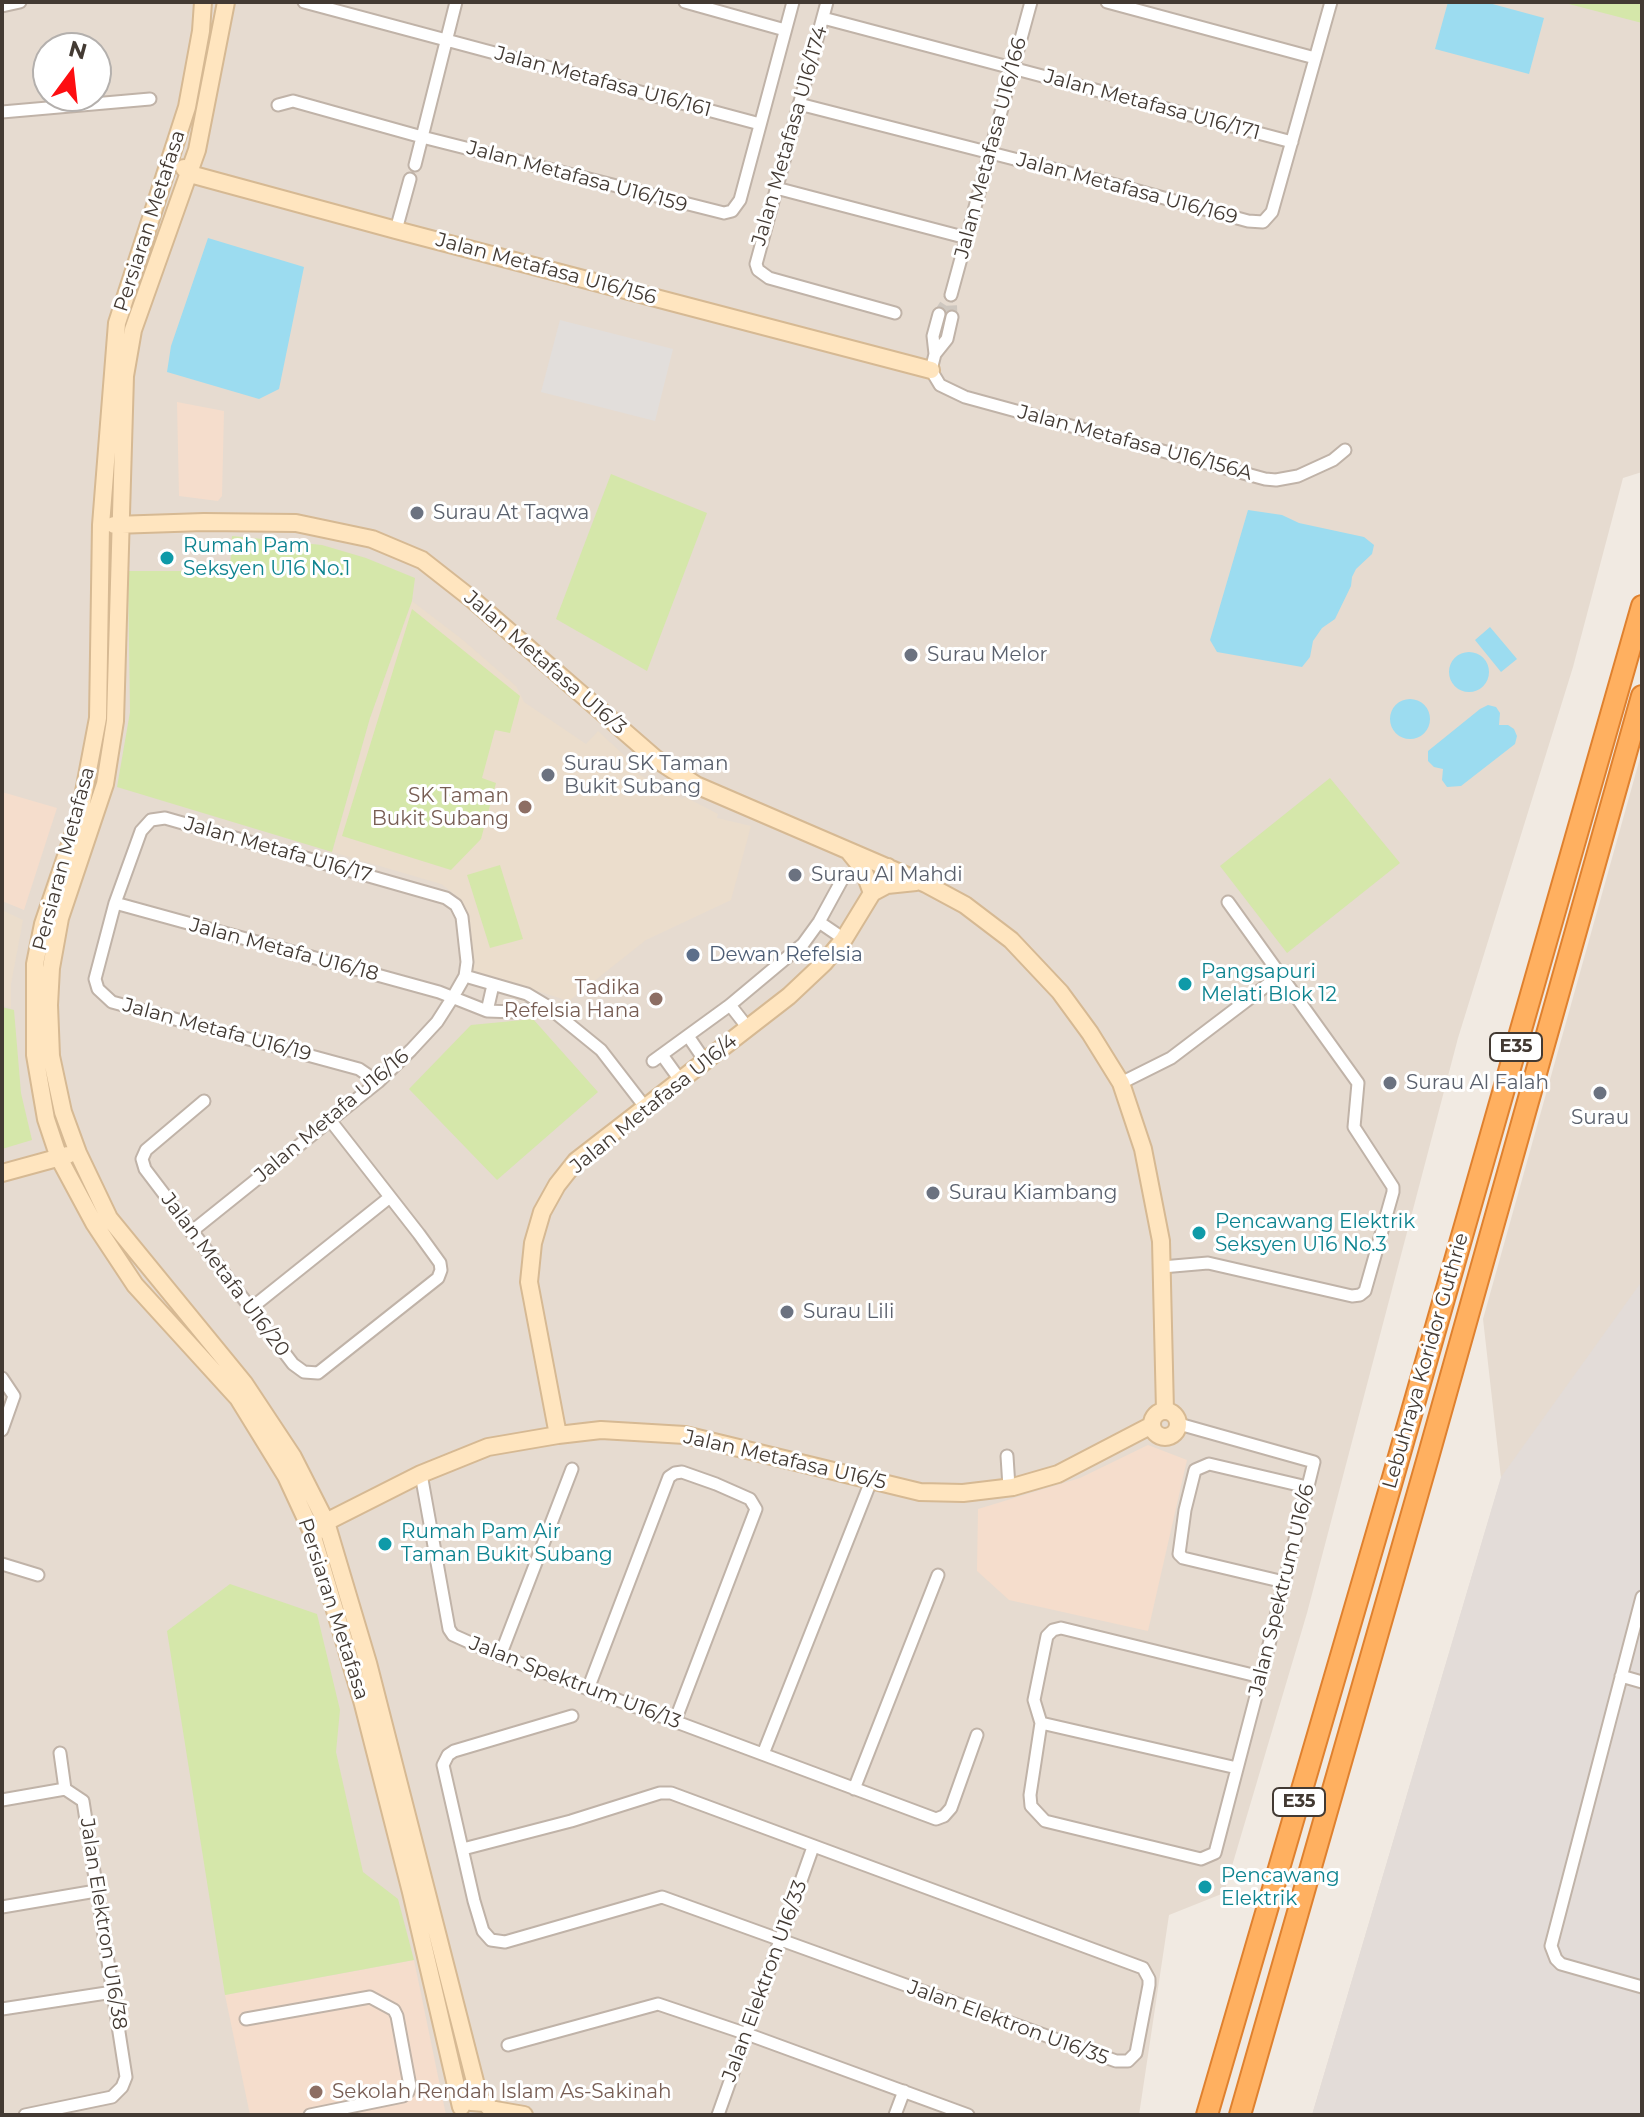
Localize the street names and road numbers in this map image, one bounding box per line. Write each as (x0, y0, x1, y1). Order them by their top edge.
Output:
street label: Jalan Metafasa U16/174 (747, 23, 833, 249)
street label: Jalan Metafasa U16/166 (950, 35, 1032, 261)
street label: Jalan Metafasa U16/161 (492, 42, 714, 122)
street label: Jalan Metafasa U16/171 (1041, 65, 1263, 145)
street label: Persiaran Metafasa (109, 127, 191, 315)
street label: Jalan Metafasa U16/159 (464, 136, 690, 218)
street label: Jalan Metafasa U16/169 (1014, 148, 1240, 230)
street label: Jalan Metafasa U16/156 (433, 228, 659, 310)
street label: Jalan Metafasa U16/156A (1015, 400, 1255, 486)
street label: Jalan Metafasa U16/3 (459, 586, 631, 740)
street label: Persiaran Metafasa (28, 764, 100, 954)
street label: Jalan Metafa U16/17 (182, 812, 374, 888)
street label: Jalan Metafa U16/18 (187, 913, 381, 987)
street label: Jalan Metafa U16/19 (120, 993, 314, 1067)
street label: Jalan Metafasa U16/4 (566, 1029, 742, 1179)
road number: E35 (1490, 1033, 1542, 1061)
street label: Jalan Metafa U16/16 (250, 1044, 414, 1188)
street label: Jalan Metafa U16/20 (156, 1188, 294, 1362)
street label: Lebuhraya Koridor Guthrie (1378, 1230, 1474, 1492)
street label: Jalan Metafasa U16/5 (681, 1425, 889, 1495)
street label: Jalan Spektrum U16/6 (1244, 1482, 1320, 1698)
street label: Persiaran Metafasa (292, 1515, 374, 1703)
street label: Jalan Spektrum U16/13 (466, 1631, 684, 1735)
road number: E35 (1273, 1788, 1325, 1816)
street label: Jalan Elektron U16/38 (74, 1816, 132, 2032)
street label: Jalan Elektron U16/33 (717, 1877, 813, 2085)
street label: Jalan Elektron U16/35 (904, 1975, 1112, 2071)

